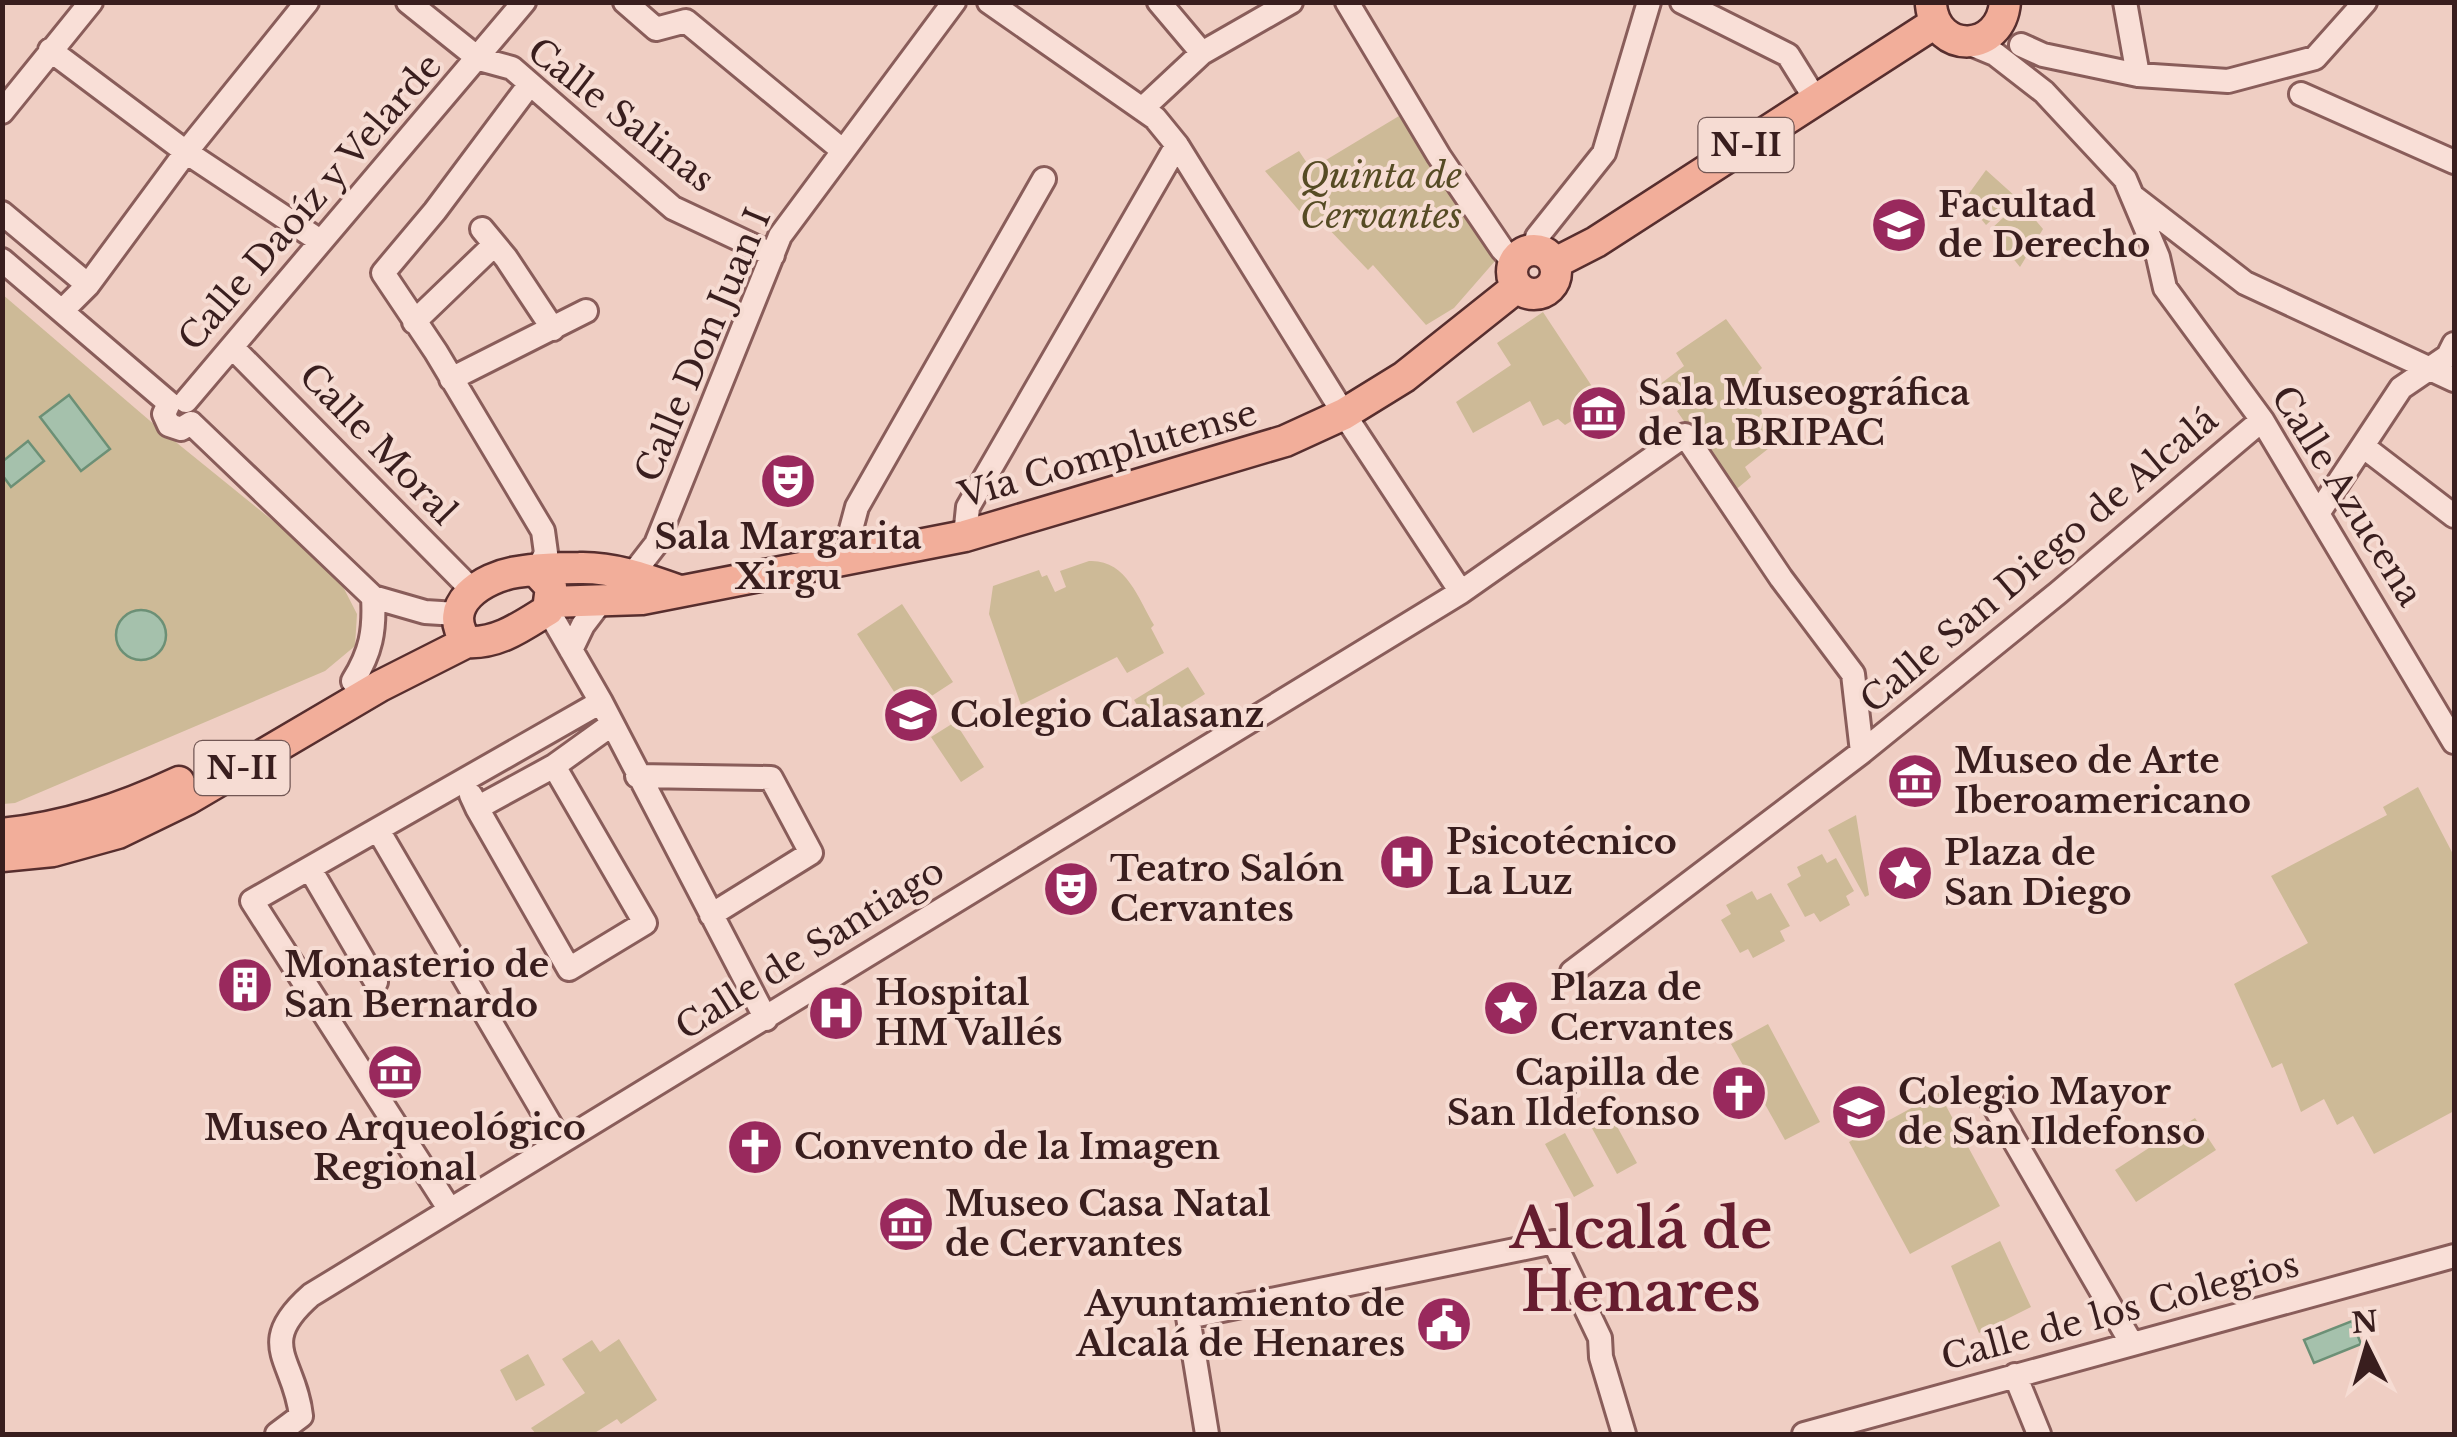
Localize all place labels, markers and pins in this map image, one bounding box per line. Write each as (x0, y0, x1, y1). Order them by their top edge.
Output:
place label: Facultad de Derecho (1938, 183, 2150, 266)
school or university icon: Facultad de Derecho (1869, 195, 1929, 255)
place label: Sala Museográfica de la BRIPAC (1638, 371, 1970, 454)
museum icon: Sala Museográfica de la BRIPAC (1569, 383, 1629, 443)
theatre icon: Sala Margarita Xirgu (758, 451, 818, 511)
place label: Sala Margarita Xirgu (654, 515, 922, 598)
school or university icon: Colegio Calasanz (881, 685, 941, 745)
place label: Colegio Calasanz (950, 693, 1264, 736)
place label: Museo de Arte Iberoamericano (1954, 739, 2251, 822)
museum icon: Museo de Arte Iberoamericano (1885, 751, 1945, 811)
place label: Psicotécnico La Luz (1446, 820, 1677, 903)
place label: Plaza de San Diego (1944, 831, 2132, 914)
hospital icon: Psicotécnico La Luz (1377, 832, 1437, 892)
place icon: Plaza de San Diego (1875, 843, 1935, 903)
place label: Teatro Salón Cervantes (1110, 847, 1344, 930)
theatre icon: Teatro Salón Cervantes (1041, 859, 1101, 919)
place label: Monasterio de San Bernardo (284, 943, 549, 1026)
building icon: Monasterio de San Bernardo (215, 955, 275, 1015)
place label: Plaza de Cervantes (1550, 966, 1734, 1049)
place label: Hospital HM Vallés (875, 971, 1063, 1054)
place icon: Plaza de Cervantes (1481, 978, 1541, 1038)
hospital icon: Hospital HM Vallés (806, 983, 866, 1043)
museum icon: Museo Arqueológico Regional (365, 1042, 425, 1102)
place label: Capilla de San Ildefonso (1447, 1051, 1700, 1134)
church icon: Capilla de San Ildefonso (1709, 1063, 1769, 1123)
place label: Colegio Mayor de San Ildefonso (1898, 1070, 2205, 1153)
school or university icon: Colegio Mayor de San Ildefonso (1829, 1082, 1889, 1142)
place label: Museo Arqueológico Regional (204, 1106, 586, 1189)
church icon: Convento de la Imagen (725, 1117, 785, 1177)
place label: Convento de la Imagen (794, 1125, 1220, 1168)
place label: Museo Casa Natal de Cervantes (945, 1182, 1271, 1265)
museum icon: Museo Casa Natal de Cervantes (876, 1194, 936, 1254)
place label: Ayuntamiento de Alcalá de Henares (1075, 1282, 1405, 1365)
public building icon: Ayuntamiento de Alcalá de Henares (1414, 1294, 1474, 1354)

